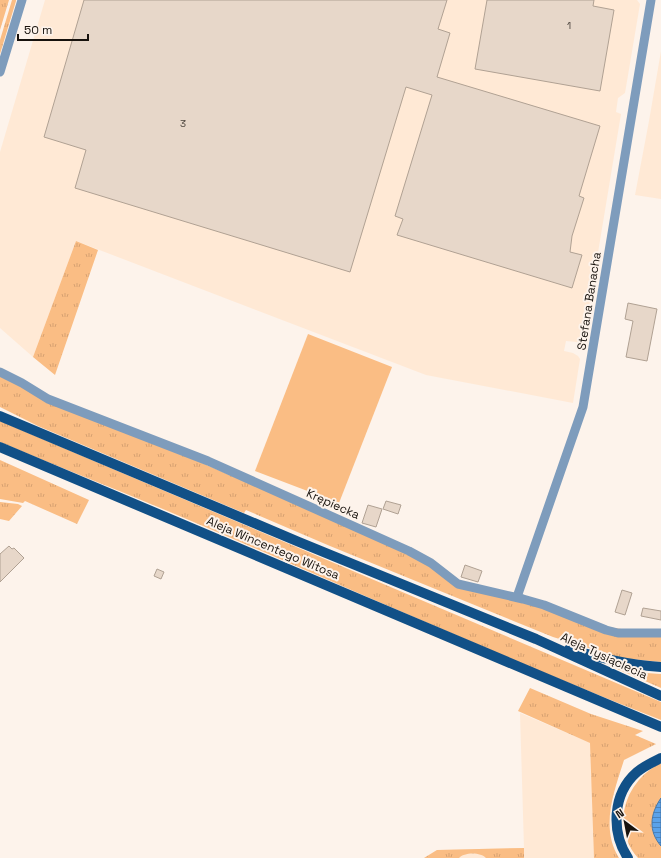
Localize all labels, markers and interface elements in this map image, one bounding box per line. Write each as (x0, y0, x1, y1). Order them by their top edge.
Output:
scale bar (18, 16, 88, 42)
house number: 1 (567, 19, 571, 32)
text: 50 m (24, 22, 52, 38)
house number: 3 (180, 117, 186, 130)
street label: Stefana Banacha (573, 251, 605, 351)
street label: Krępiecka (304, 485, 362, 523)
street label: Aleja Wincentego Witosa (204, 513, 342, 583)
street label: Aleja Tysiąclecia (558, 629, 650, 683)
north arrow (605, 802, 645, 842)
text: N (613, 806, 627, 821)

